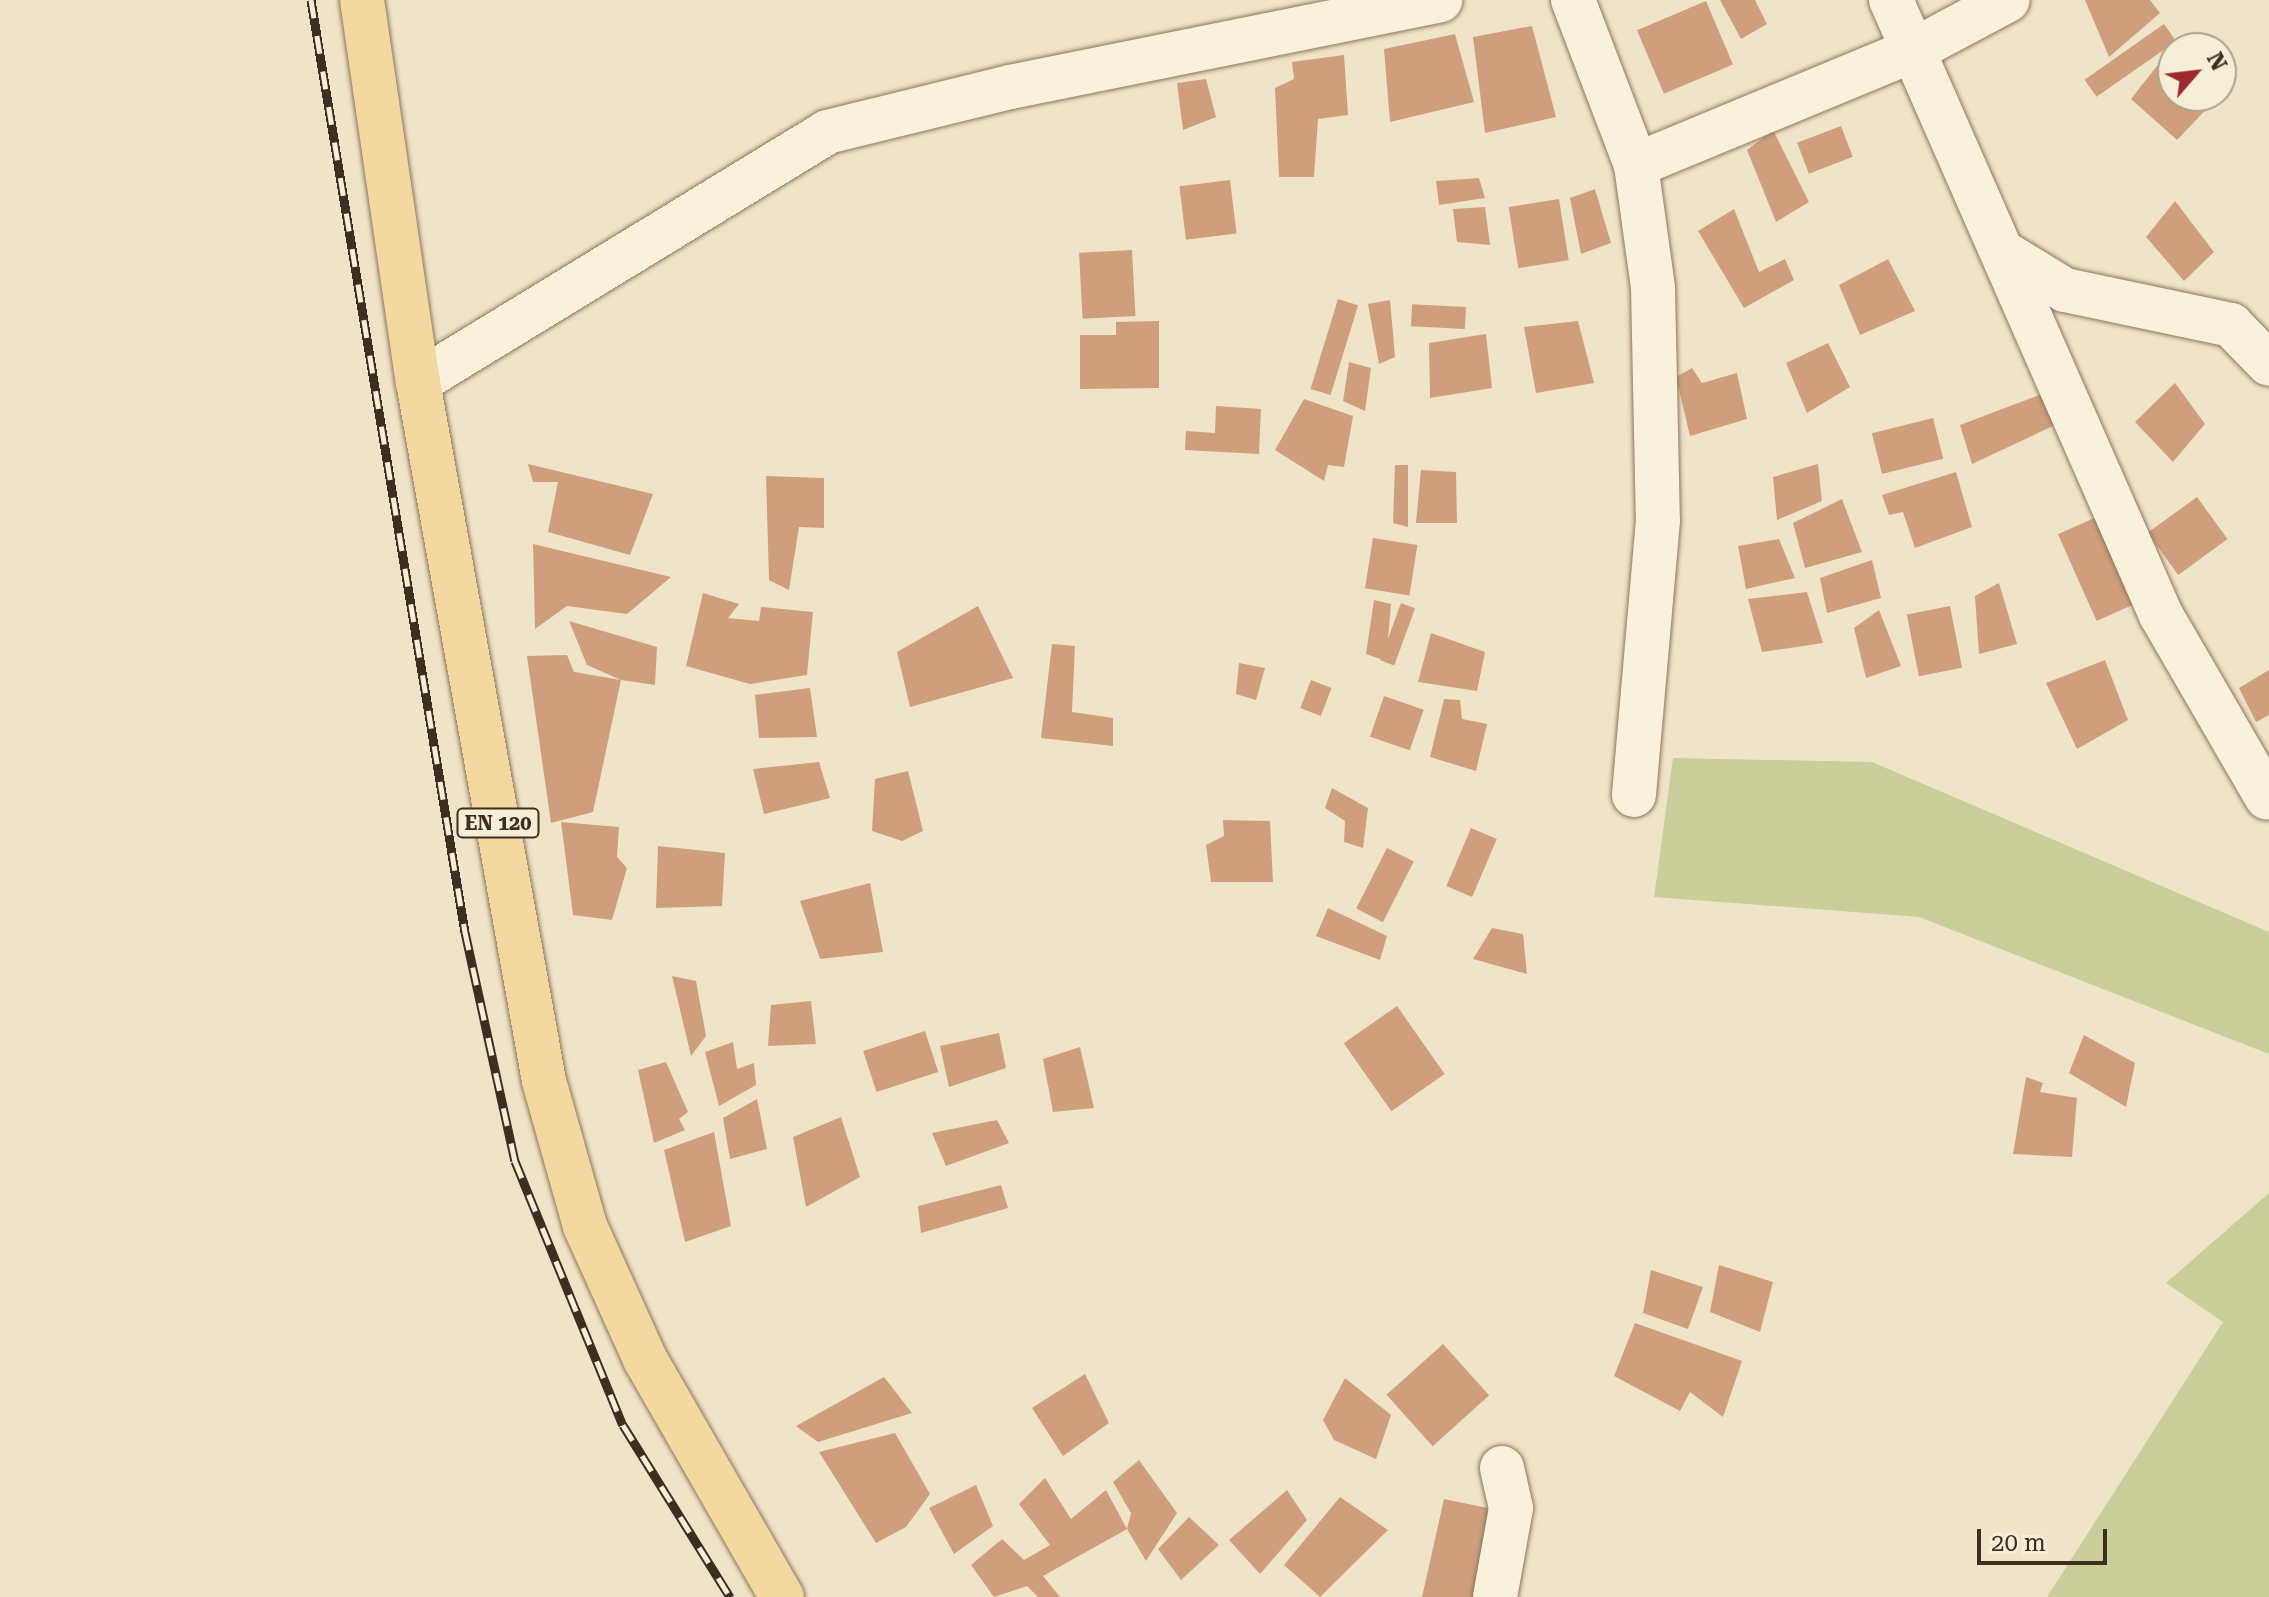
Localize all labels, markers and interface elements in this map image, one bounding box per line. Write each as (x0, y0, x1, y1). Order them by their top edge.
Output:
north arrow (2157, 32, 2237, 112)
text: N (2202, 48, 2232, 75)
road number: EN 120 (456, 807, 540, 839)
scale bar (1981, 1513, 2111, 1563)
text: 20 m (1991, 1529, 2046, 1557)

